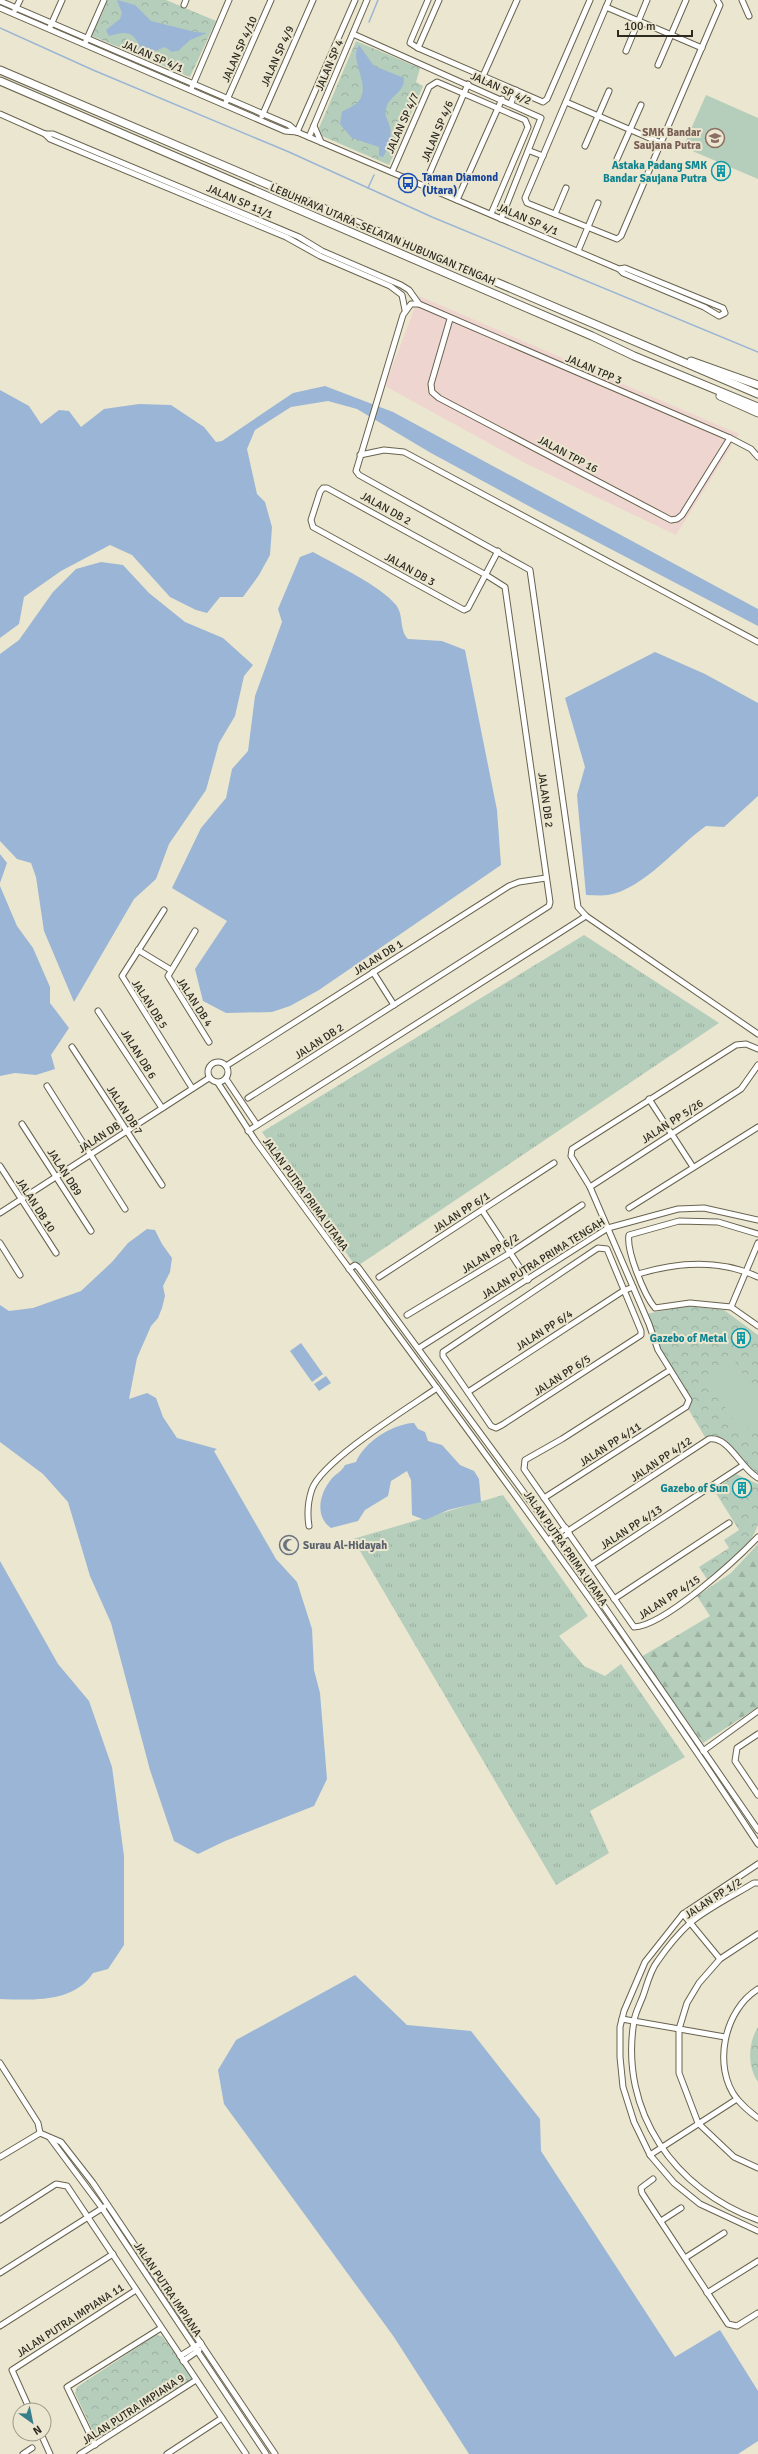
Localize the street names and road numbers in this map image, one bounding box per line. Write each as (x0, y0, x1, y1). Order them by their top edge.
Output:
street label: JALAN SP 4/10 (219, 14, 260, 84)
street label: JALAN SP 4/9 (258, 24, 297, 89)
street label: JALAN SP 4/1 (120, 38, 185, 75)
street label: JALAN SP 4 (313, 38, 346, 93)
street label: JALAN SP 4/2 (468, 69, 533, 108)
street label: JALAN SP 4/7 (383, 91, 422, 156)
street label: JALAN SP 4/6 (419, 99, 456, 164)
street label: LEBUHRAYA UTARA–SELATAN HUBUNGAN TENGAH (268, 181, 498, 288)
street label: JALAN SP 11/1 (205, 182, 275, 221)
street label: JALAN SP 4/1 (495, 201, 560, 238)
street label: JALAN TPP 3 (564, 352, 624, 387)
street label: JALAN TPP 16 (536, 433, 600, 476)
street label: JALAN DB 2 (358, 489, 413, 528)
street label: JALAN DB 3 (382, 550, 437, 589)
street label: JALAN DB 2 (535, 772, 556, 829)
street label: JALAN DB 1 (351, 937, 405, 978)
street label: JALAN DB 4 (174, 975, 215, 1029)
street label: JALAN DB 5 (129, 977, 170, 1031)
street label: JALAN DB 2 (292, 1021, 346, 1062)
street label: JALAN DB 6 (118, 1027, 159, 1081)
street label: JALAN DB 7 (104, 1083, 145, 1137)
street label: JALAN PP 5/26 (639, 1097, 706, 1146)
street label: JALAN DB (76, 1119, 123, 1156)
street label: JALAN PUTRA PRIMA UTAMA (260, 1135, 351, 1254)
street label: JALAN DB9 (45, 1146, 85, 1198)
street label: JALAN DB 10 (13, 1176, 58, 1235)
street label: JALAN PP 6/1 (430, 1189, 492, 1236)
street label: JALAN PUTRA PRIMA TENGAH (479, 1215, 607, 1302)
street label: JALAN PP 6/2 (459, 1231, 521, 1276)
street label: JALAN PP 6/4 (513, 1307, 575, 1354)
street label: JALAN PP 6/5 (531, 1352, 593, 1399)
street label: JALAN PP 4/11 (577, 1420, 644, 1469)
street label: JALAN PP 4/12 (628, 1434, 694, 1485)
street label: JALAN PUTRA PRIMA UTAMA (521, 1488, 610, 1608)
street label: JALAN PP 4/13 (598, 1503, 665, 1552)
street label: JALAN PP 4/15 (636, 1573, 703, 1622)
street label: JALAN PP 1/2 (682, 1875, 744, 1922)
street label: JALAN PUTRA IMPIANA (131, 2240, 204, 2339)
street label: JALAN PUTRA IMPIANA 11 (14, 2281, 126, 2360)
street label: JALAN PUTRA IMPIANA 9 (80, 2371, 187, 2447)

